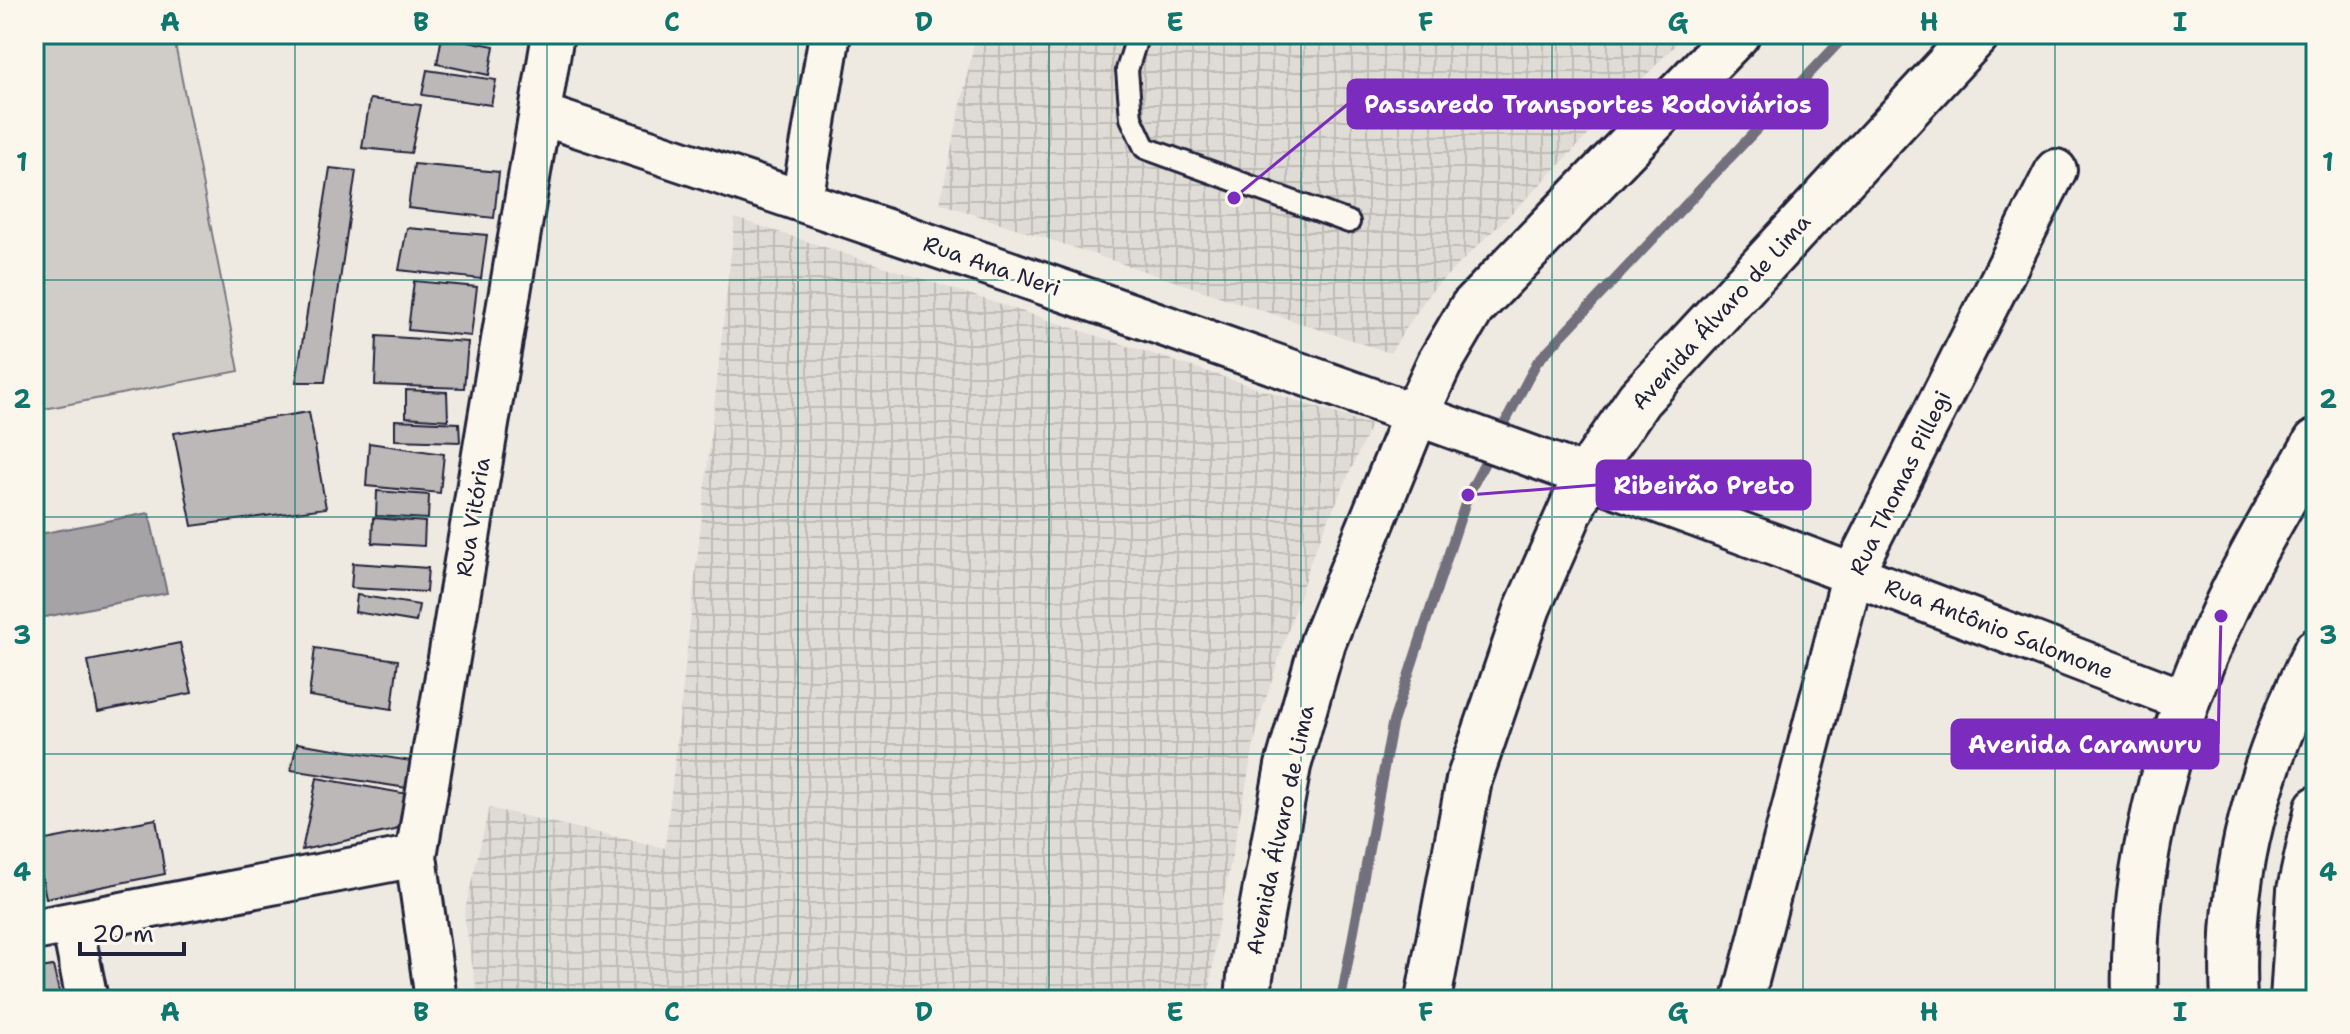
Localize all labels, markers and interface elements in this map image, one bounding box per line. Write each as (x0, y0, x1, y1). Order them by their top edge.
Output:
text: A (160, 4, 180, 39)
text: B (413, 4, 429, 39)
text: C (664, 4, 680, 39)
text: D (915, 4, 933, 39)
text: E (1166, 4, 1184, 39)
text: F (1418, 4, 1434, 39)
text: G (1668, 4, 1689, 39)
text: H (1920, 4, 1938, 39)
text: I (2173, 4, 2187, 39)
callout: Passaredo Transportes Rodoviários (1348, 80, 1827, 128)
text: Passaredo Transportes Rodoviários (1364, 89, 1812, 121)
text: 1 (16, 144, 28, 179)
text: 1 (2322, 144, 2334, 179)
street label: Avenida Álvaro de Lima (1625, 208, 1817, 416)
street label: Rua Ana Neri (920, 229, 1064, 303)
text: 2 (13, 381, 31, 416)
text: 2 (2319, 381, 2337, 416)
street label: Rua Thomas Pillegi (1843, 386, 1957, 580)
street label: Rua Vitória (449, 455, 497, 579)
callout: Ribeirão Preto (1597, 461, 1810, 509)
text: Ribeirão Preto (1613, 470, 1795, 502)
street label: Rua Antônio Salomone (1881, 572, 2117, 686)
text: 3 (13, 617, 31, 652)
text: 3 (2319, 617, 2337, 652)
street label: Avenida Álvaro de Lima (1239, 702, 1321, 957)
callout: Avenida Caramuru (1952, 720, 2218, 768)
text: Avenida Caramuru (1968, 729, 2202, 761)
text: 4 (13, 854, 31, 889)
text: 4 (2319, 854, 2337, 889)
scale bar (80, 906, 184, 956)
text: 20 m (92, 918, 154, 950)
text: A (160, 994, 180, 1029)
text: B (413, 994, 429, 1029)
text: C (664, 994, 680, 1029)
text: D (915, 994, 933, 1029)
text: E (1166, 994, 1184, 1029)
text: F (1418, 994, 1434, 1029)
text: G (1668, 994, 1689, 1029)
text: H (1920, 994, 1938, 1029)
text: I (2173, 994, 2187, 1029)

